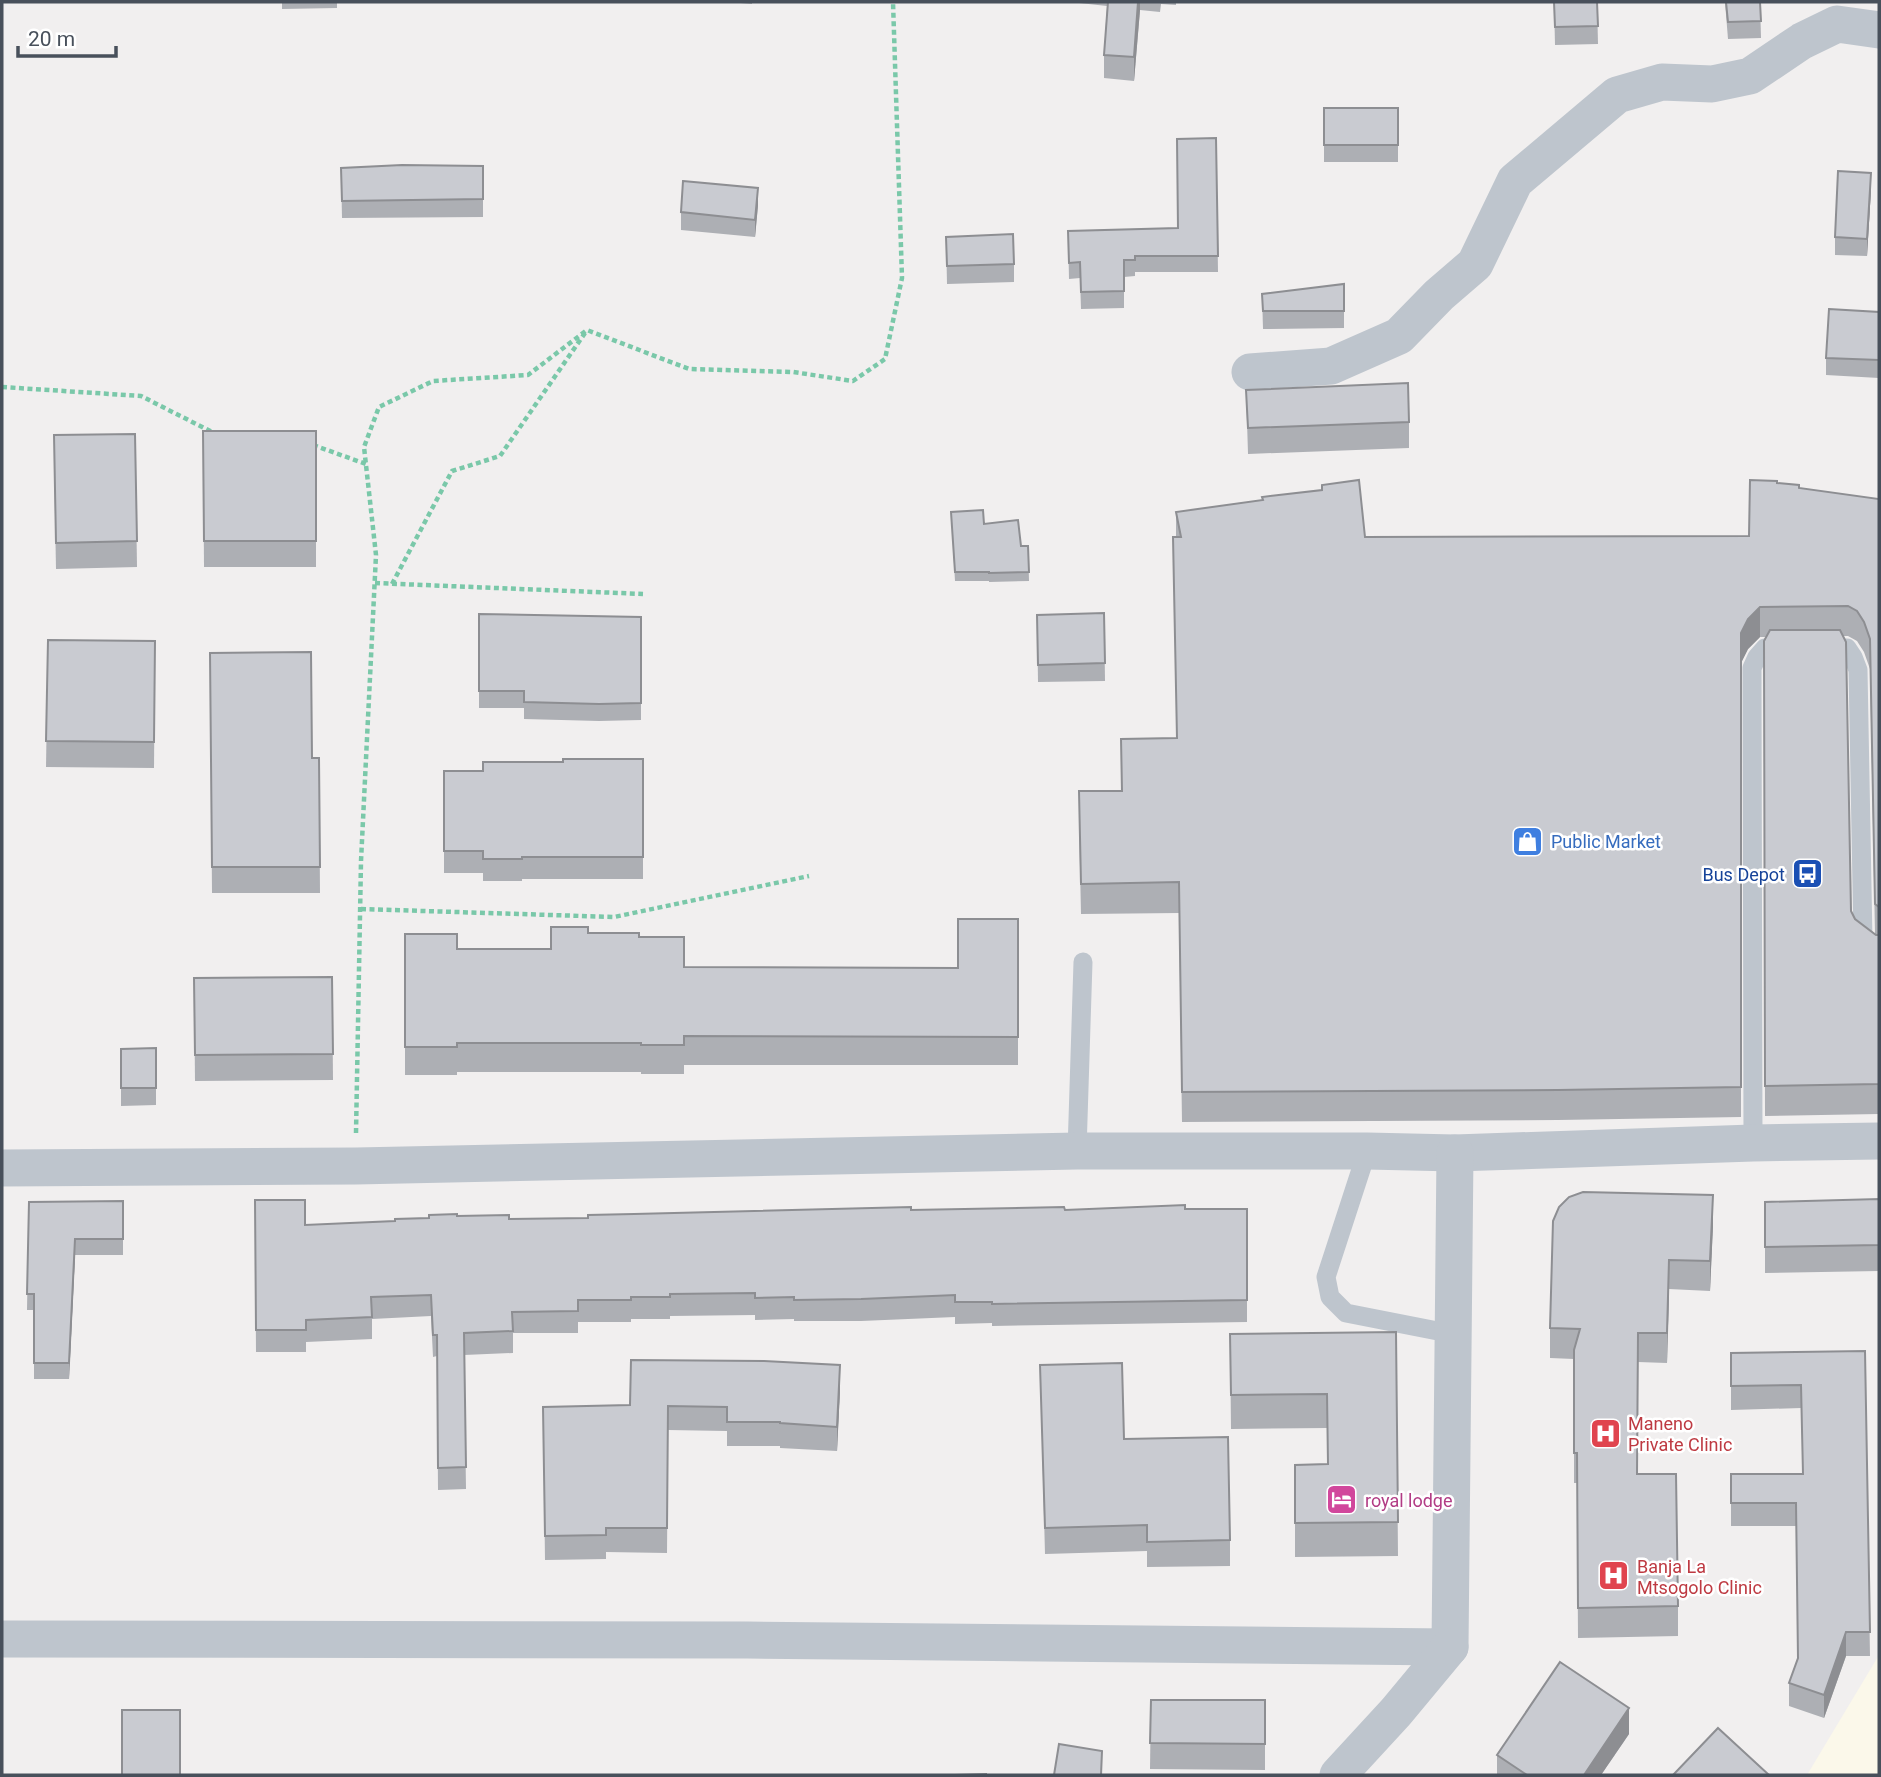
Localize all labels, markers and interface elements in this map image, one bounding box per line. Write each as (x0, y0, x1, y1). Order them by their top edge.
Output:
scale bar (18, 14, 116, 58)
text: 20 m (28, 27, 75, 51)
shop icon: Public Market (1511, 824, 1545, 858)
place label: Public Market (1551, 831, 1661, 852)
bus stop icon: Bus Depot (1791, 857, 1825, 891)
place label: Bus Depot (1702, 864, 1785, 885)
place label: Maneno Private Clinic (1628, 1413, 1732, 1455)
hospital icon: Maneno Private Clinic (1588, 1416, 1622, 1450)
hotel icon: royal lodge (1325, 1483, 1359, 1517)
place label: royal lodge (1365, 1490, 1453, 1511)
place label: Banja La Mtsogolo Clinic (1637, 1556, 1762, 1598)
hospital icon: Banja La Mtsogolo Clinic (1597, 1559, 1631, 1593)

